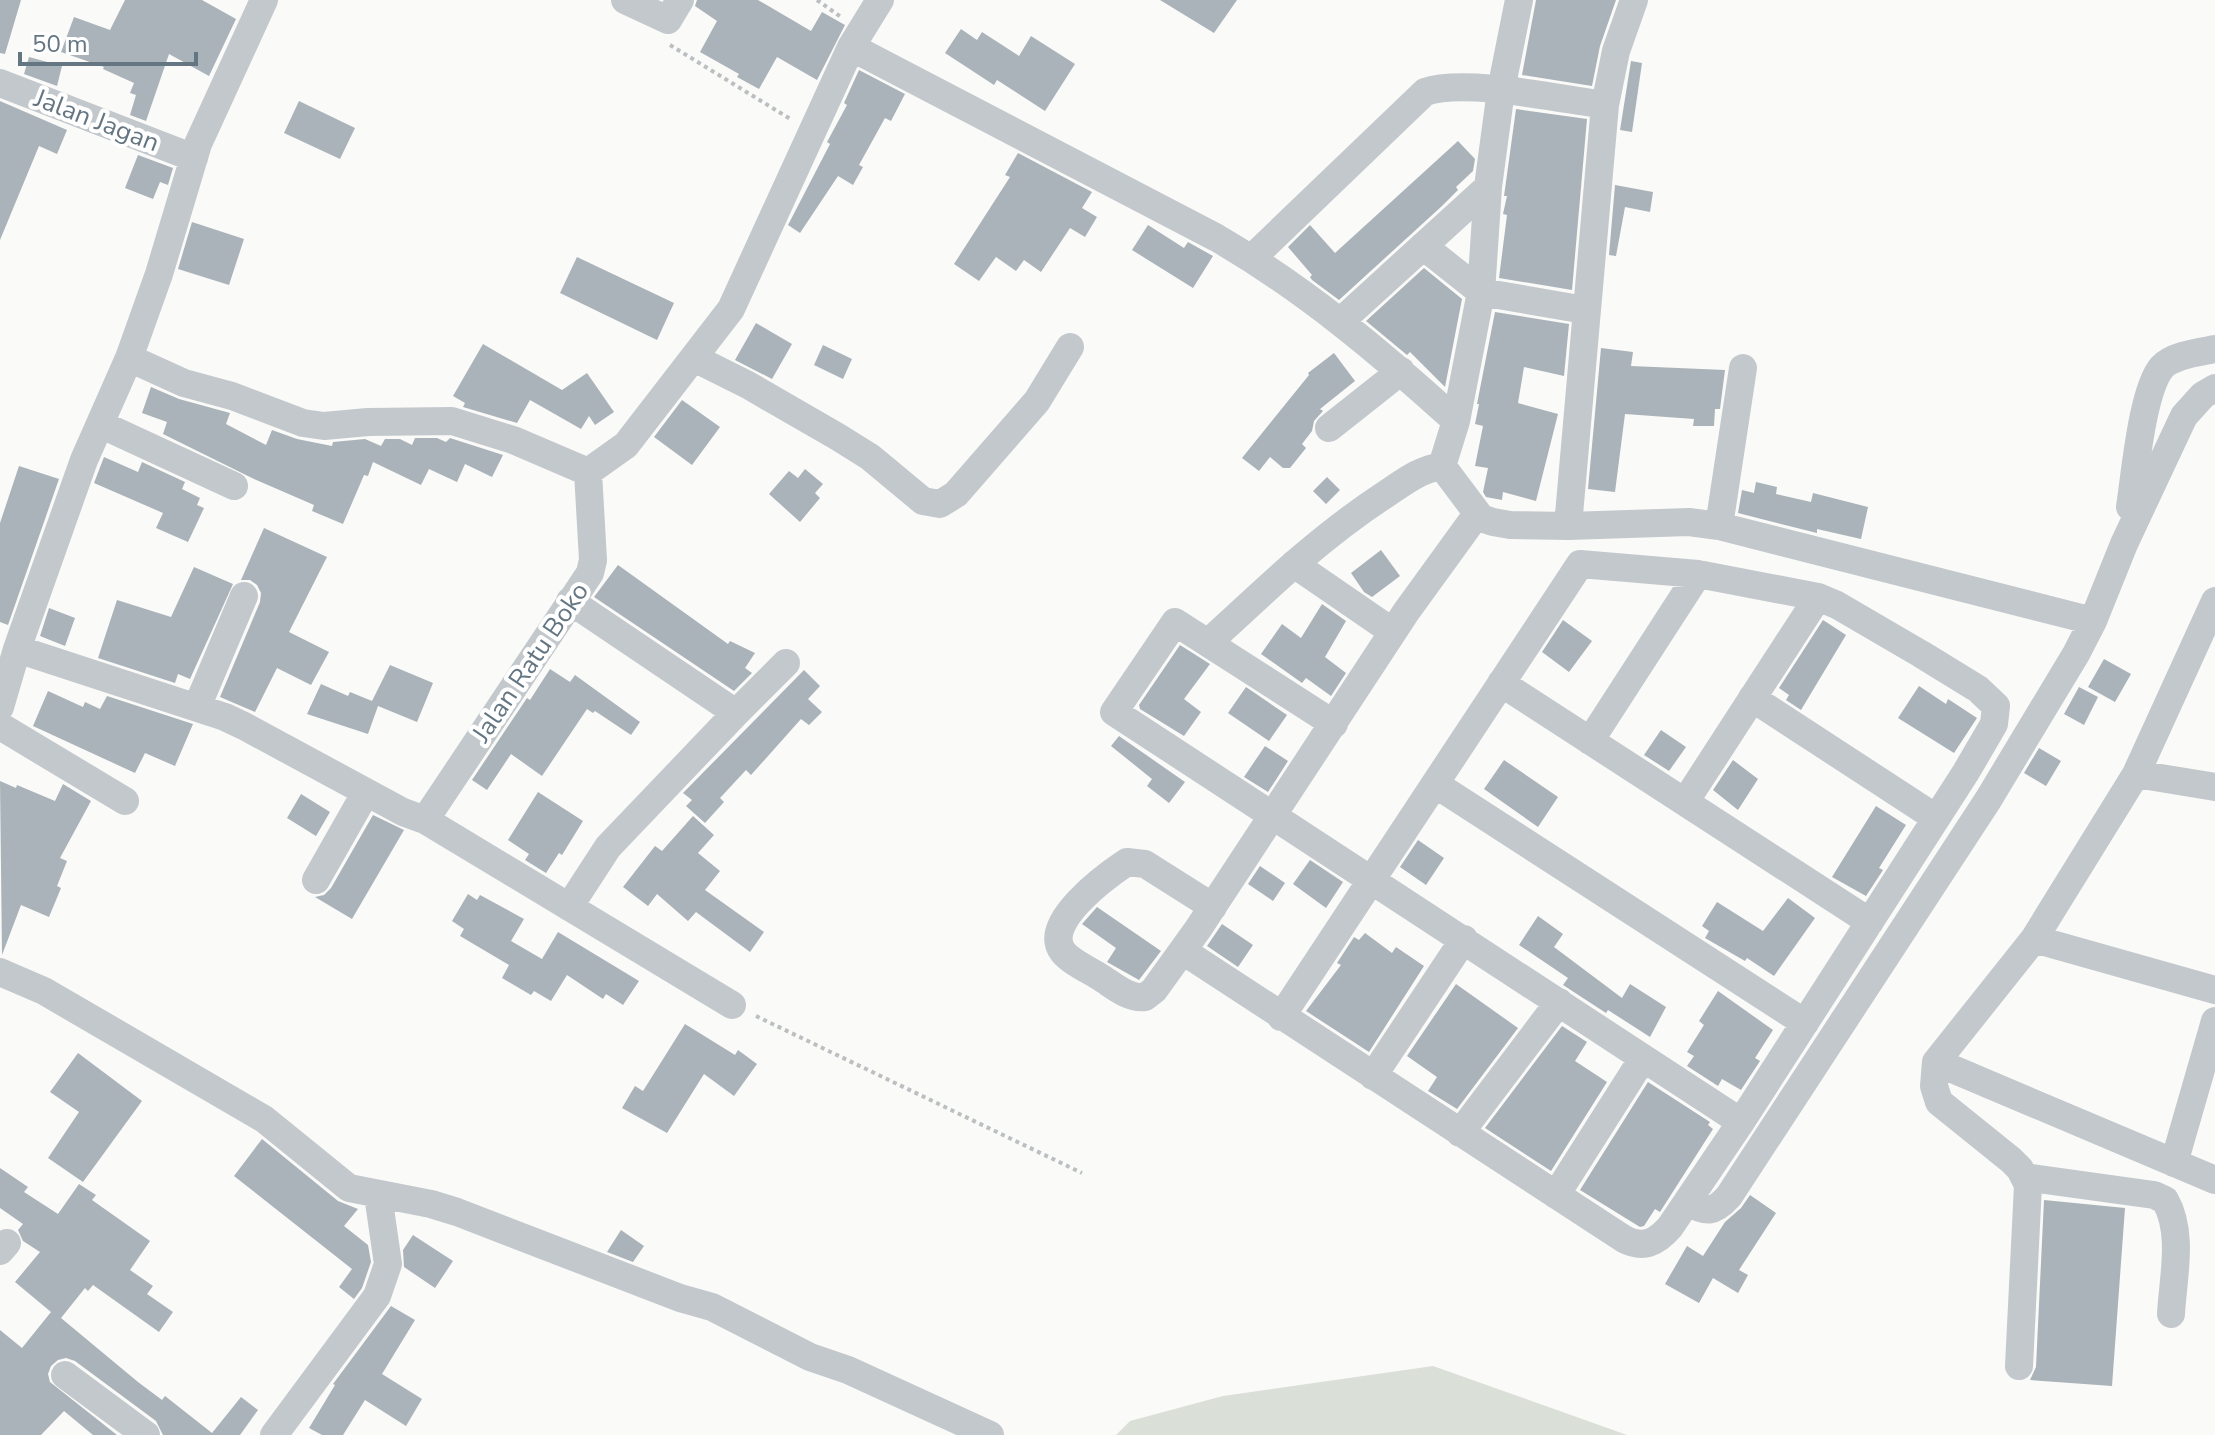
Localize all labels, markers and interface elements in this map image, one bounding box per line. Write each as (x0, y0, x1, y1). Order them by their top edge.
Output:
scale bar (20, 16, 196, 66)
text: 50 m (32, 28, 88, 60)
street label: Jalan Jagan (28, 80, 164, 160)
street label: Jalan Ratu Boko (463, 575, 597, 750)

